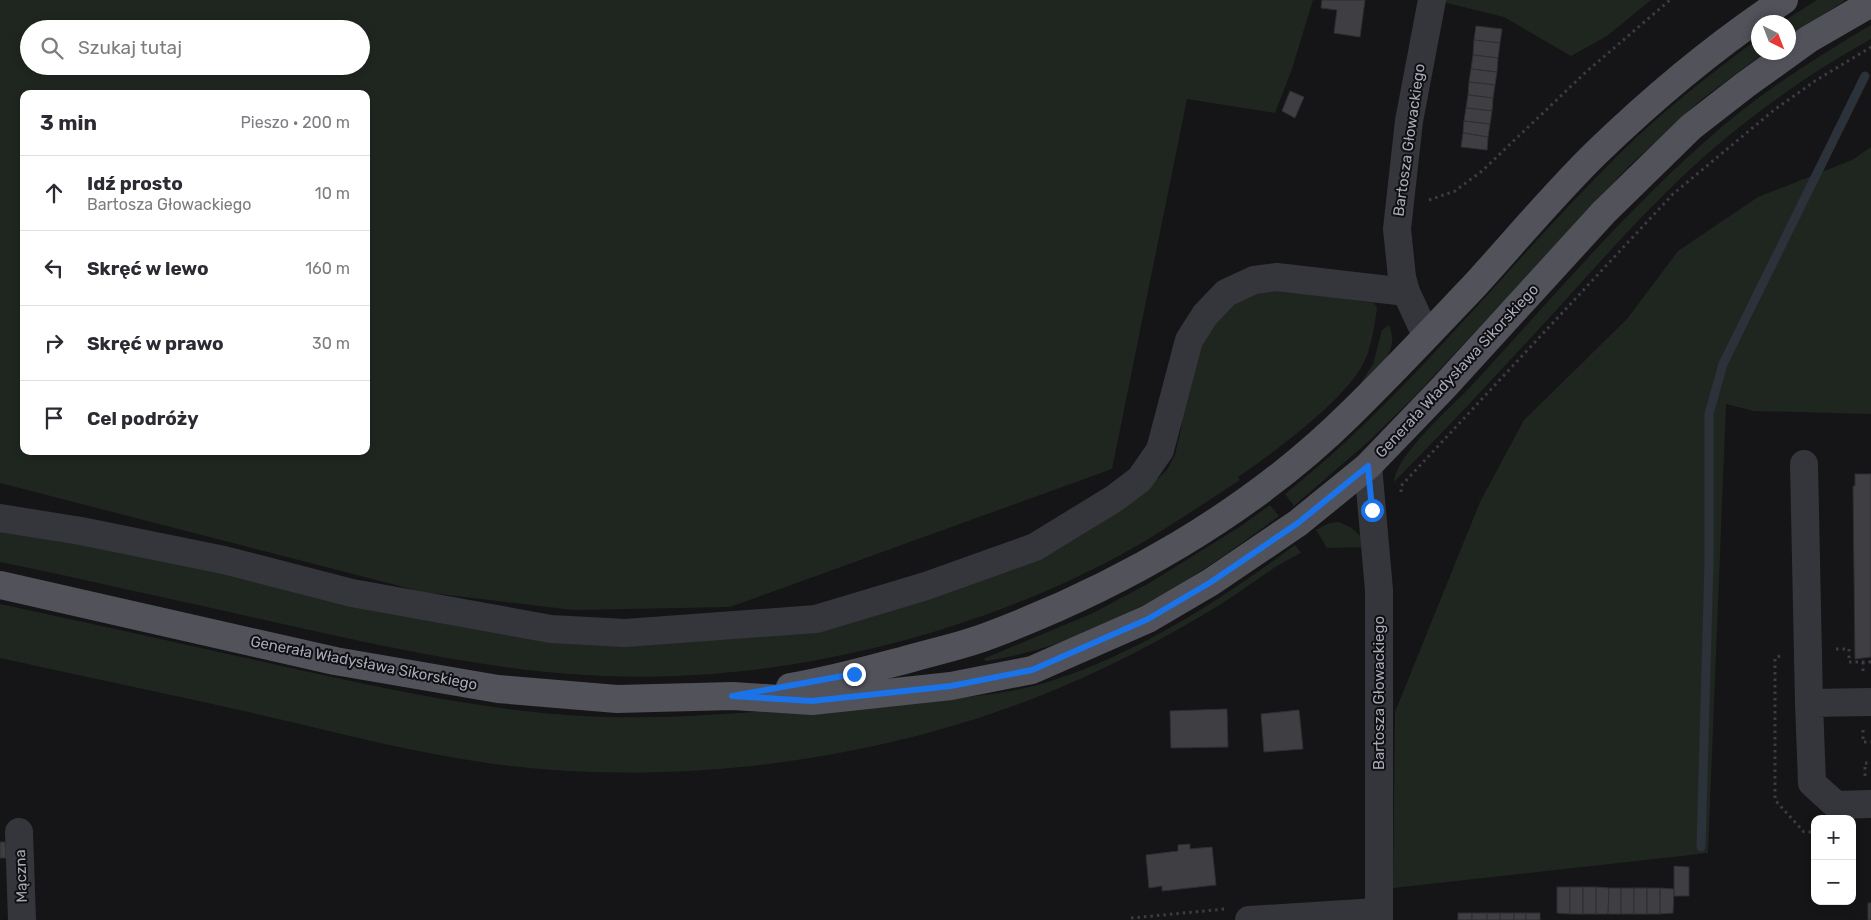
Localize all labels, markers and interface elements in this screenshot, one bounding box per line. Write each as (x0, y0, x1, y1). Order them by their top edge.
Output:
north arrow (1751, 15, 1796, 60)
search box (20, 20, 370, 75)
icon: search (38, 34, 66, 62)
text: Szukaj tutaj (78, 36, 182, 59)
street label: Bartosza Głowackiego (1389, 62, 1429, 218)
text: 3 min (40, 110, 97, 135)
text: Pieszo · 200 m (241, 113, 350, 132)
text: Idź prosto (87, 172, 183, 195)
icon: ahead (40, 179, 68, 207)
text: 10 m (315, 184, 350, 203)
text: Bartosza Głowackiego (87, 195, 251, 214)
icon: left (40, 254, 68, 282)
text: Skręć w lewo (87, 257, 209, 280)
text: 160 m (305, 259, 350, 278)
street label: Generała Władysława Sikorskiego (1372, 281, 1542, 461)
icon: right (40, 329, 68, 357)
text: Skręć w prawo (87, 332, 224, 355)
text: 30 m (312, 334, 350, 353)
icon: arrive (40, 404, 68, 432)
text: Cel podróży (87, 407, 199, 430)
route start (1361, 499, 1384, 522)
street label: Bartosza Głowackiego (1370, 616, 1388, 770)
street label: Generała Władysława Sikorskiego (249, 632, 479, 694)
route end (843, 663, 866, 686)
map controls (1811, 815, 1856, 905)
button: + (1811, 815, 1856, 860)
street label: Mączna (11, 849, 31, 903)
button: − (1811, 860, 1856, 905)

